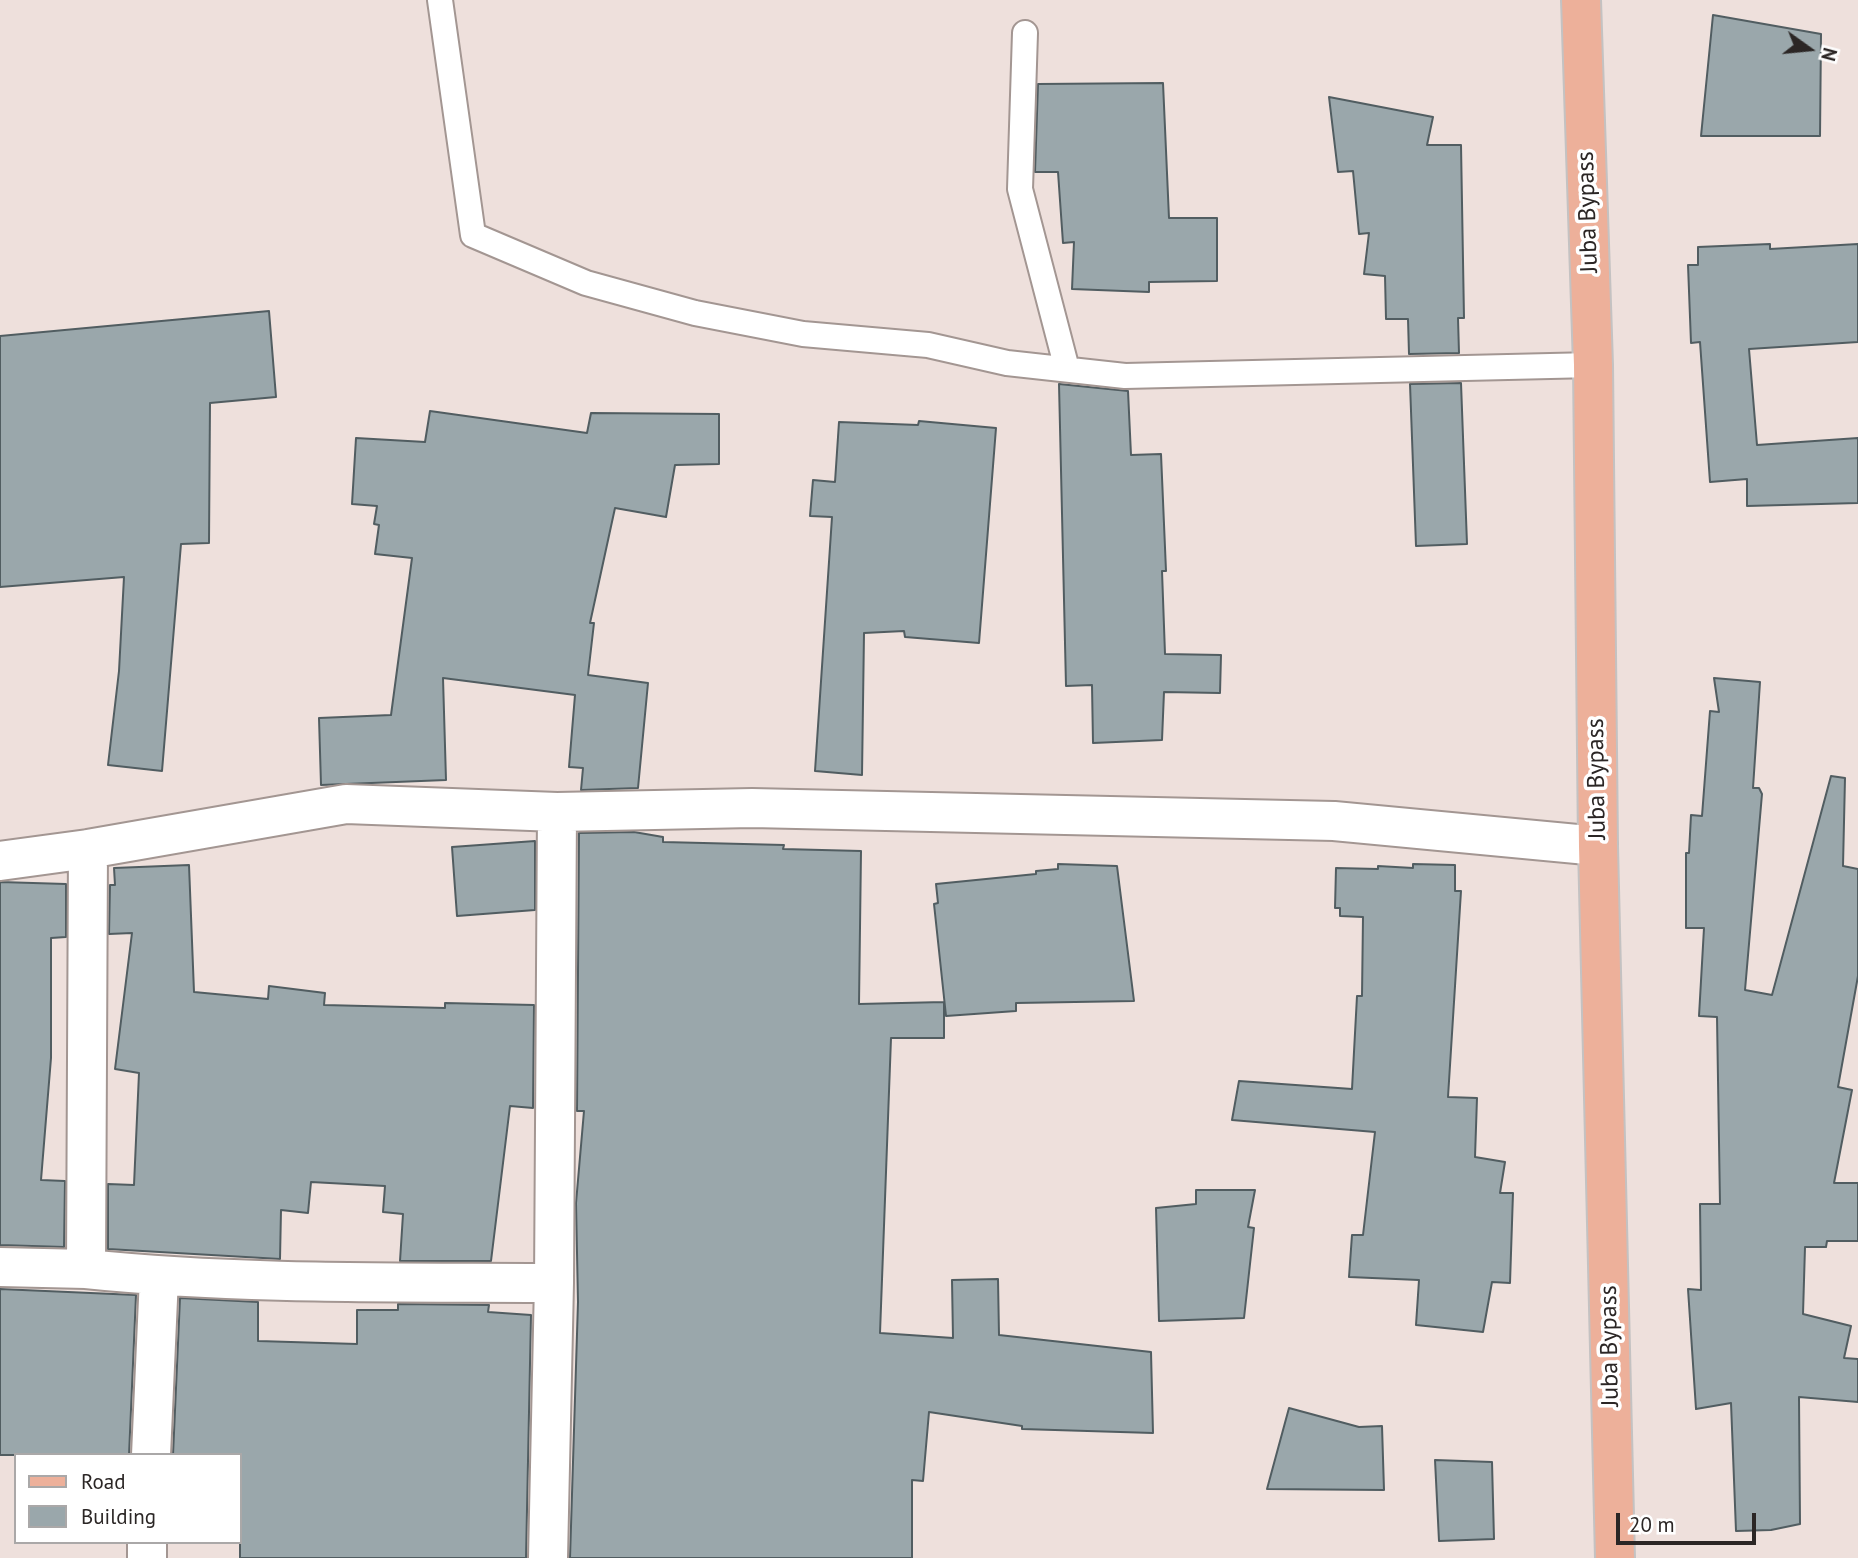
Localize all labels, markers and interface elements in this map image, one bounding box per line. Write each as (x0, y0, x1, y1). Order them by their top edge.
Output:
north arrow (1774, 14, 1844, 84)
text: N (1816, 45, 1842, 64)
street label: Juba Bypass (1571, 151, 1605, 273)
street label: Juba Bypass (1582, 718, 1612, 840)
street label: Juba Bypass (1595, 1285, 1625, 1407)
legend (14, 1453, 242, 1544)
text: Road (81, 1468, 125, 1495)
scale bar (1620, 1498, 1760, 1542)
text: Building (81, 1503, 156, 1530)
text: 20 m (1629, 1511, 1675, 1538)

